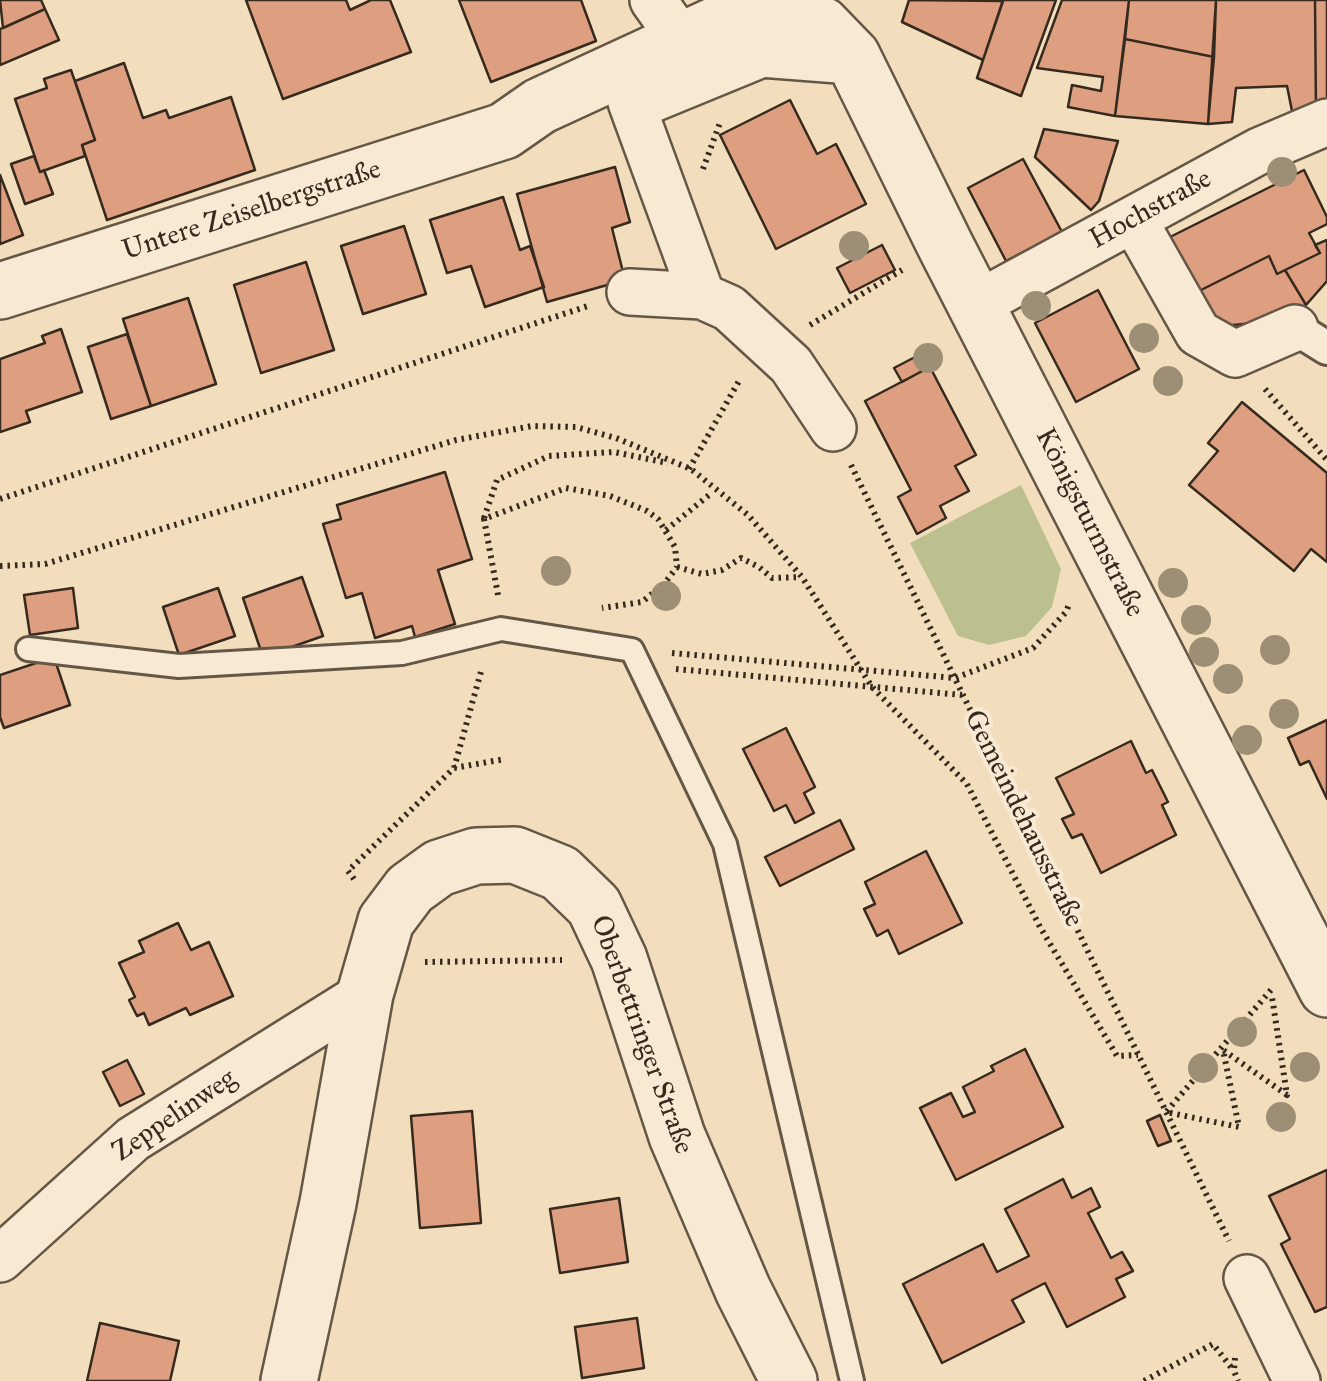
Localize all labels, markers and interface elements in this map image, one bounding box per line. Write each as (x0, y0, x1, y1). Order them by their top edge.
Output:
street label: Untere Zeiselbergstraße (119, 153, 385, 269)
street label: Hochstraße (1084, 163, 1218, 257)
street label: Königsturmstraße (1027, 423, 1151, 623)
street label: Gemeindehausstraße (956, 705, 1090, 933)
street label: Oberbettringer Straße (582, 911, 700, 1159)
street label: Zeppelinweg (107, 1062, 243, 1170)

